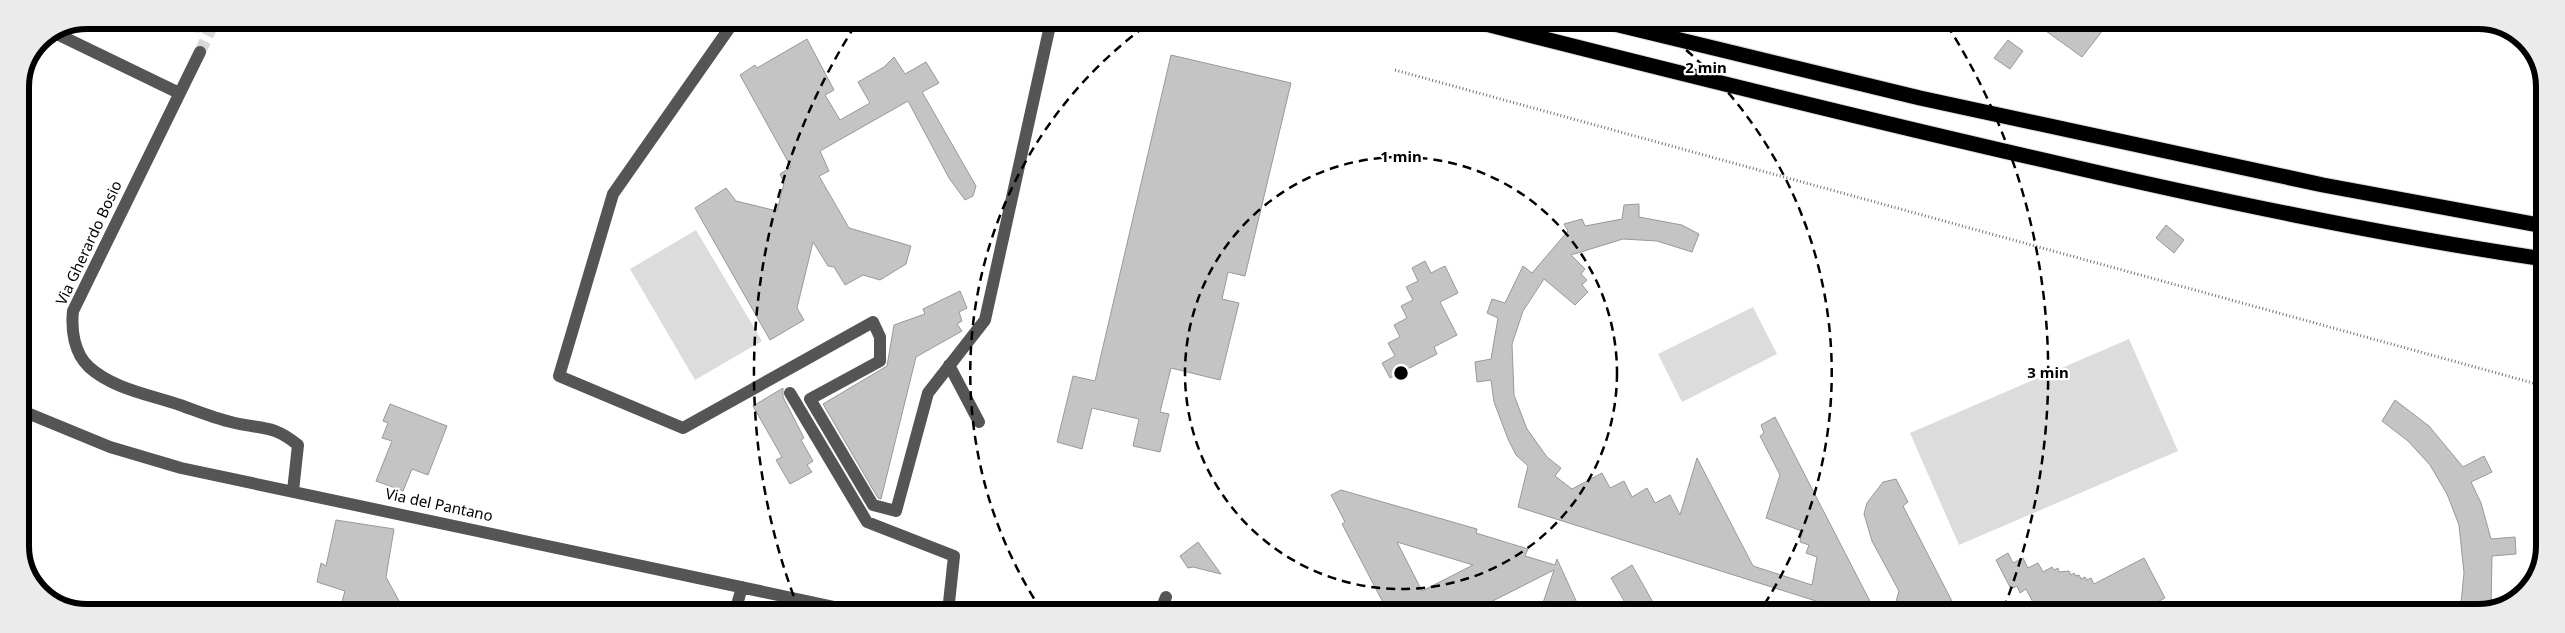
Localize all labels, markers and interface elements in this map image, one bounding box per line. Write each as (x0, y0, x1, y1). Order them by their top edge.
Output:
text: 2 min (1685, 57, 1727, 77)
text: 1 min (1380, 146, 1422, 166)
street label: Via Gherardo Bosio (50, 177, 126, 308)
text: 3 min (2027, 362, 2069, 382)
centre of rings (1392, 364, 1410, 382)
street label: Via del Pantano (384, 483, 495, 525)

